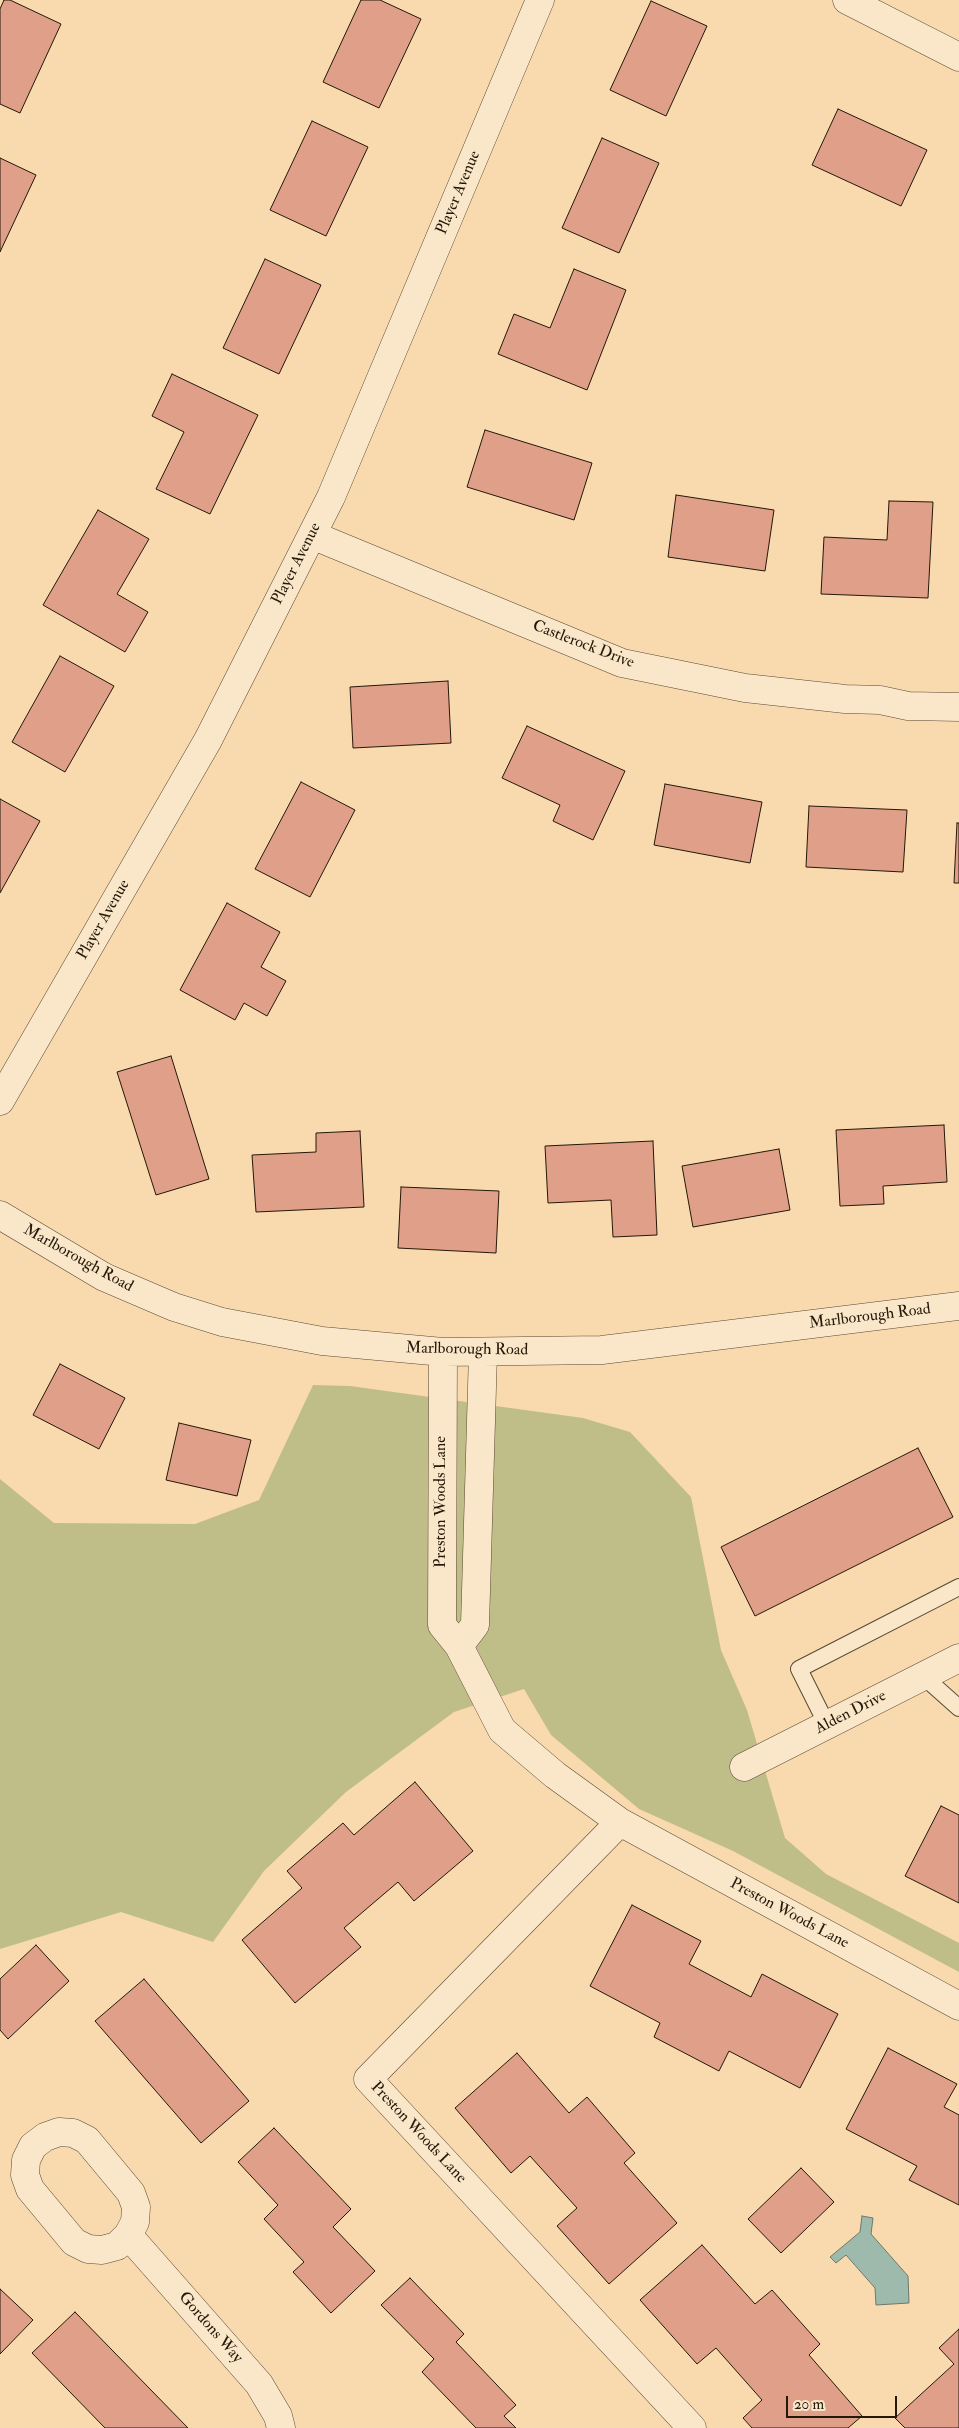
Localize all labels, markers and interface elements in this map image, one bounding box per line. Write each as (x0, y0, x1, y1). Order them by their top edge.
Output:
street label: Player Avenue (433, 148, 485, 238)
street label: Player Avenue (268, 520, 326, 608)
street label: Castlerock Drive (529, 617, 637, 673)
street label: Player Avenue (73, 877, 135, 963)
street label: Marlborough Road (20, 1221, 136, 1297)
street label: Marlborough Road (808, 1300, 932, 1334)
street label: Marlborough Road (406, 1339, 528, 1361)
street label: Preston Woods Lane (432, 1436, 452, 1568)
street label: Alden Drive (812, 1687, 890, 1739)
street label: Preston Woods Lane (726, 1875, 852, 1953)
street label: Preston Woods Lane (366, 2078, 470, 2188)
street label: Gordons Way (174, 2288, 246, 2368)
scale bar (789, 2386, 900, 2418)
text: 20 m (794, 2395, 824, 2414)

